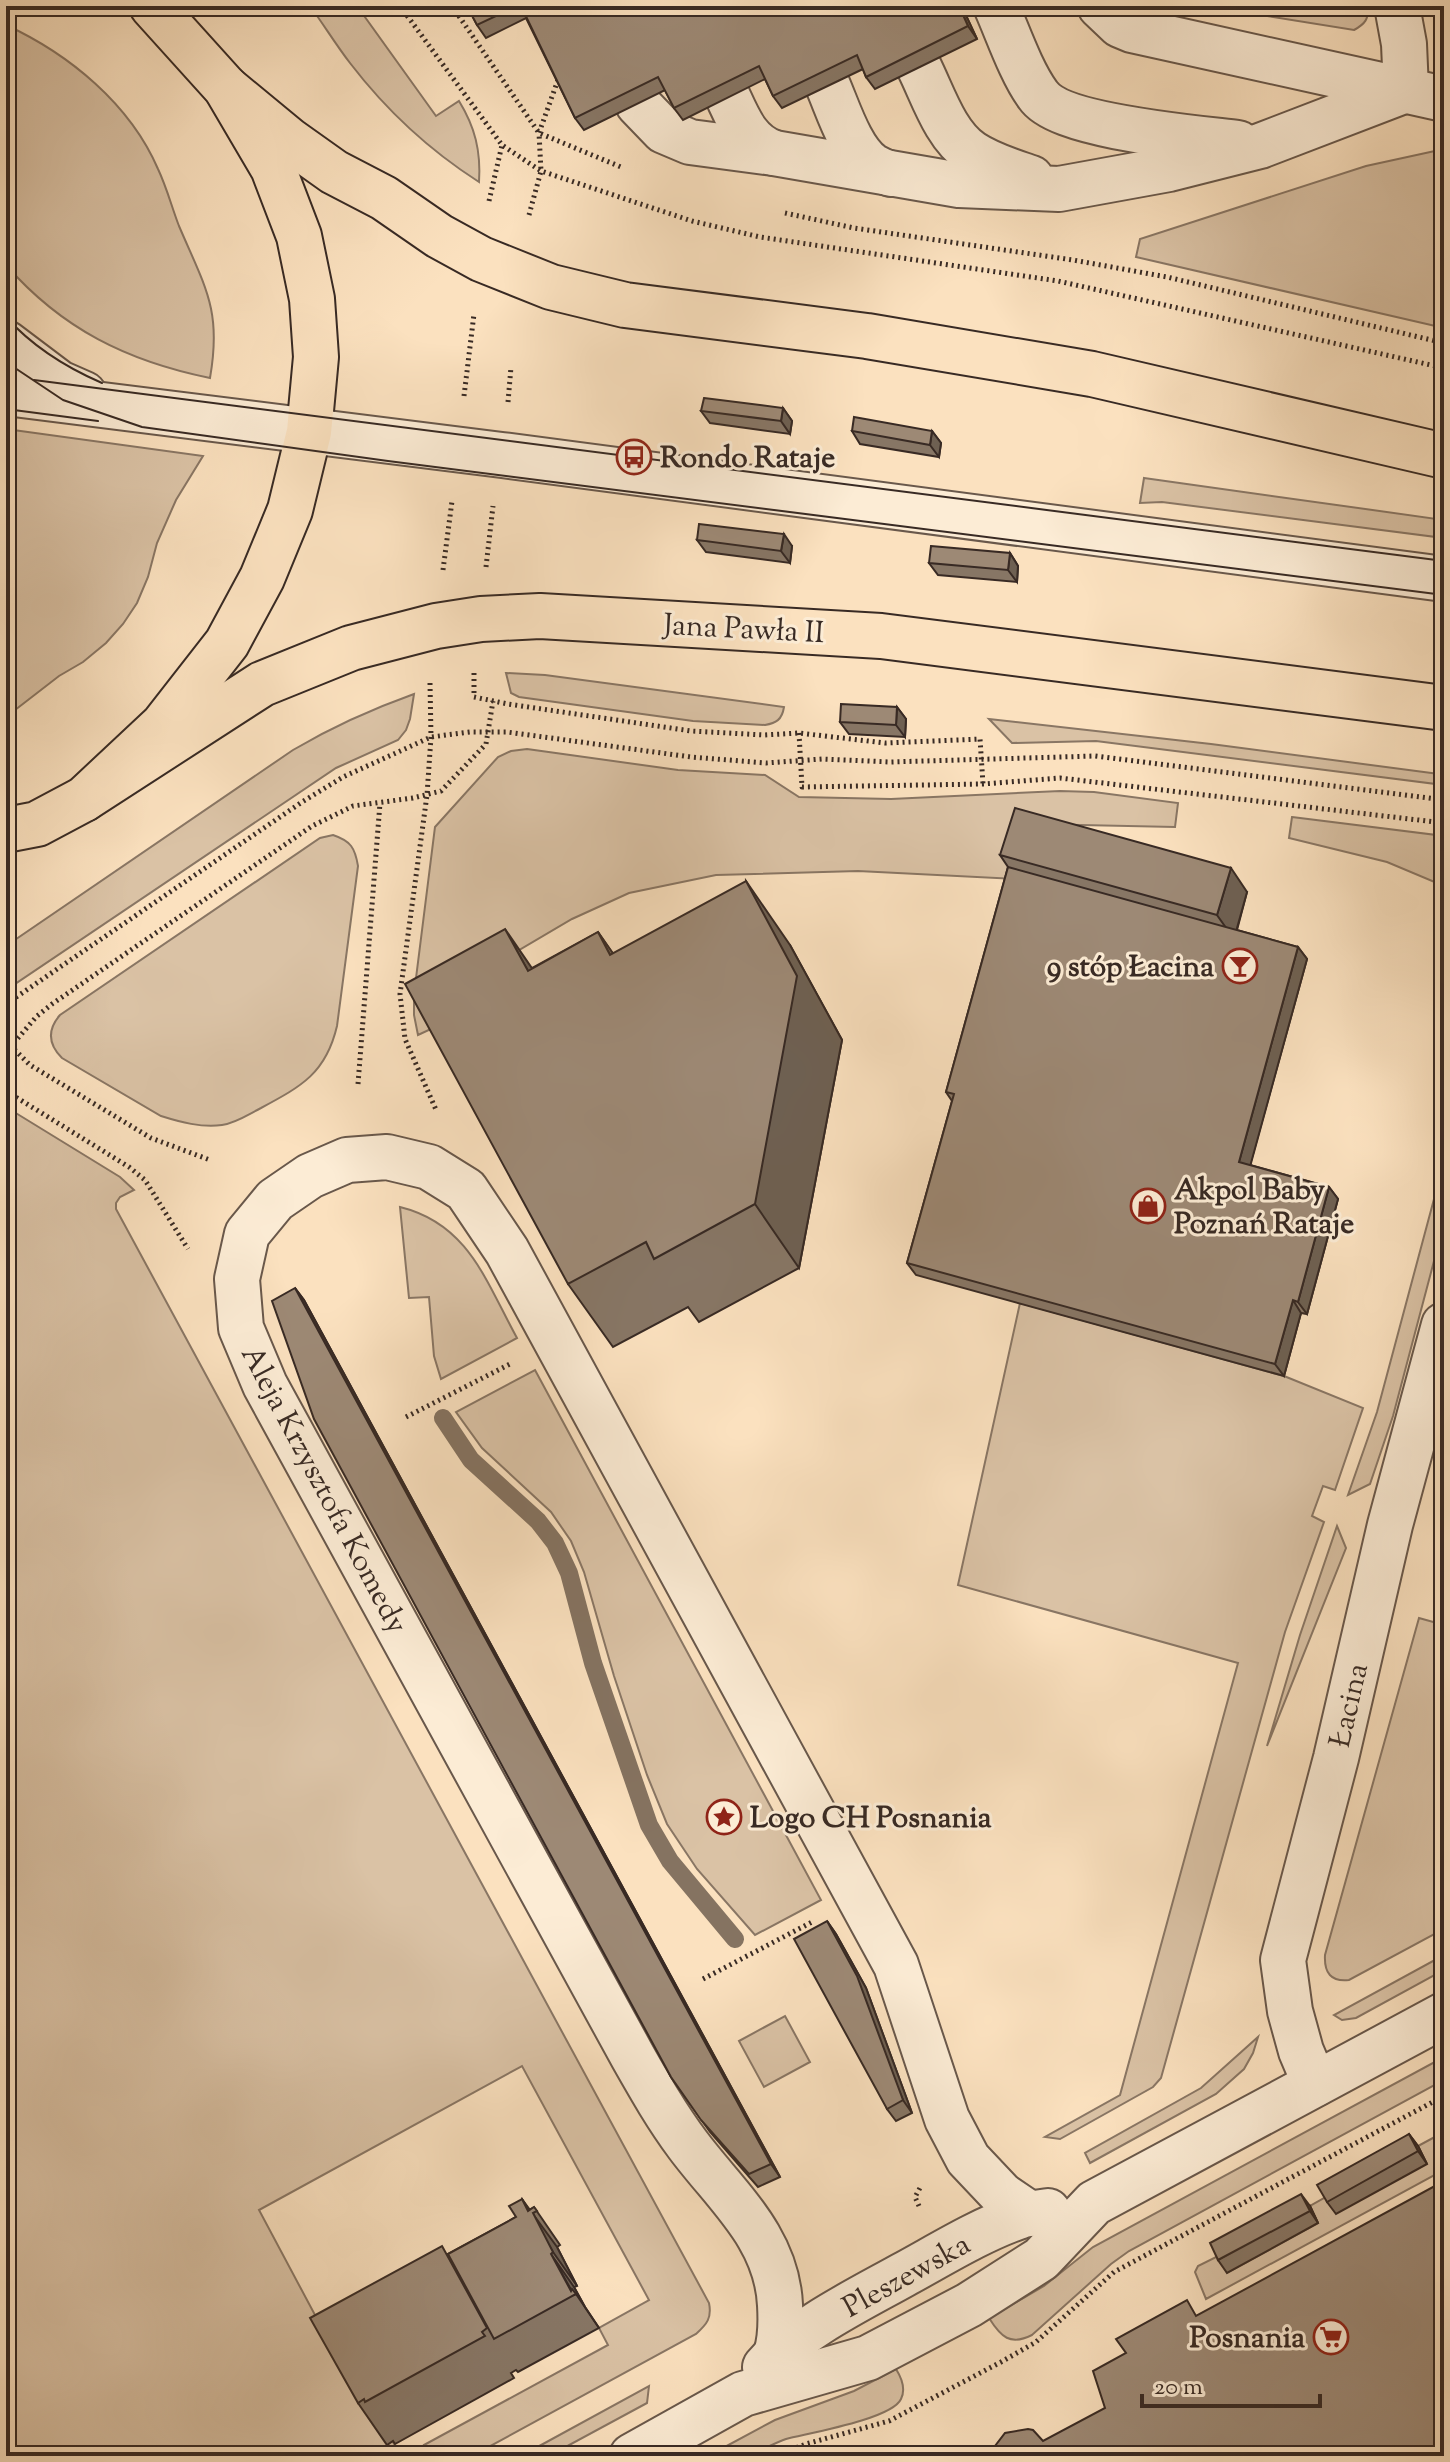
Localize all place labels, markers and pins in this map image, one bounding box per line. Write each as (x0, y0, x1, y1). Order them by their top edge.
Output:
bus stop icon: Rondo Rataje (615, 438, 653, 476)
place label: Rondo Rataje (660, 438, 835, 481)
place label: 9 stóp Łacina (1047, 947, 1214, 990)
bar icon: 9 stóp Łacina (1221, 947, 1259, 985)
place label: Akpol Baby Poznań Rataje (1174, 1170, 1354, 1247)
shop icon: Akpol Baby Poznań Rataje (1129, 1187, 1167, 1225)
place icon: Logo CH Posnania (705, 1798, 743, 1836)
place label: Logo CH Posnania (750, 1798, 992, 1841)
place label: Posnania (1190, 2318, 1305, 2361)
supermarket icon: Posnania (1312, 2318, 1350, 2356)

